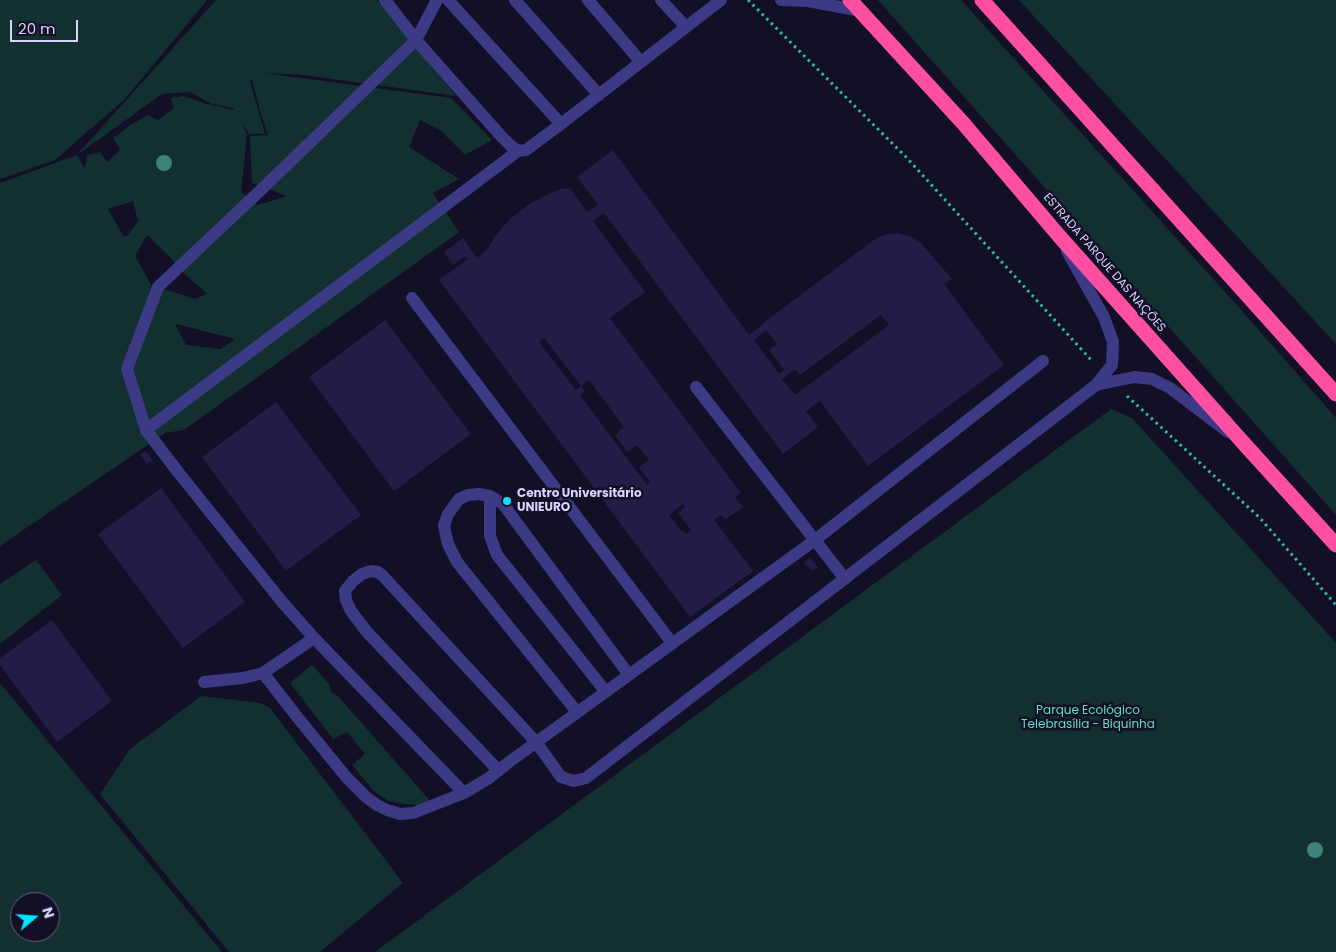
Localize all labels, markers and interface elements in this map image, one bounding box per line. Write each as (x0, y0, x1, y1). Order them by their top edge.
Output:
scale bar (12, 10, 80, 42)
text: 20 m (18, 18, 56, 39)
street label: ESTRADA PARQUE DAS NAÇÕES (1040, 191, 1168, 335)
place label: Centro Universitário UNIEURO (517, 487, 642, 515)
marker: Centro Universitário UNIEURO (501, 495, 513, 507)
park label: Parque Ecológico Telebrasília - Biquinha (1021, 704, 1155, 732)
north arrow (10, 892, 60, 942)
text: N (37, 905, 59, 921)

